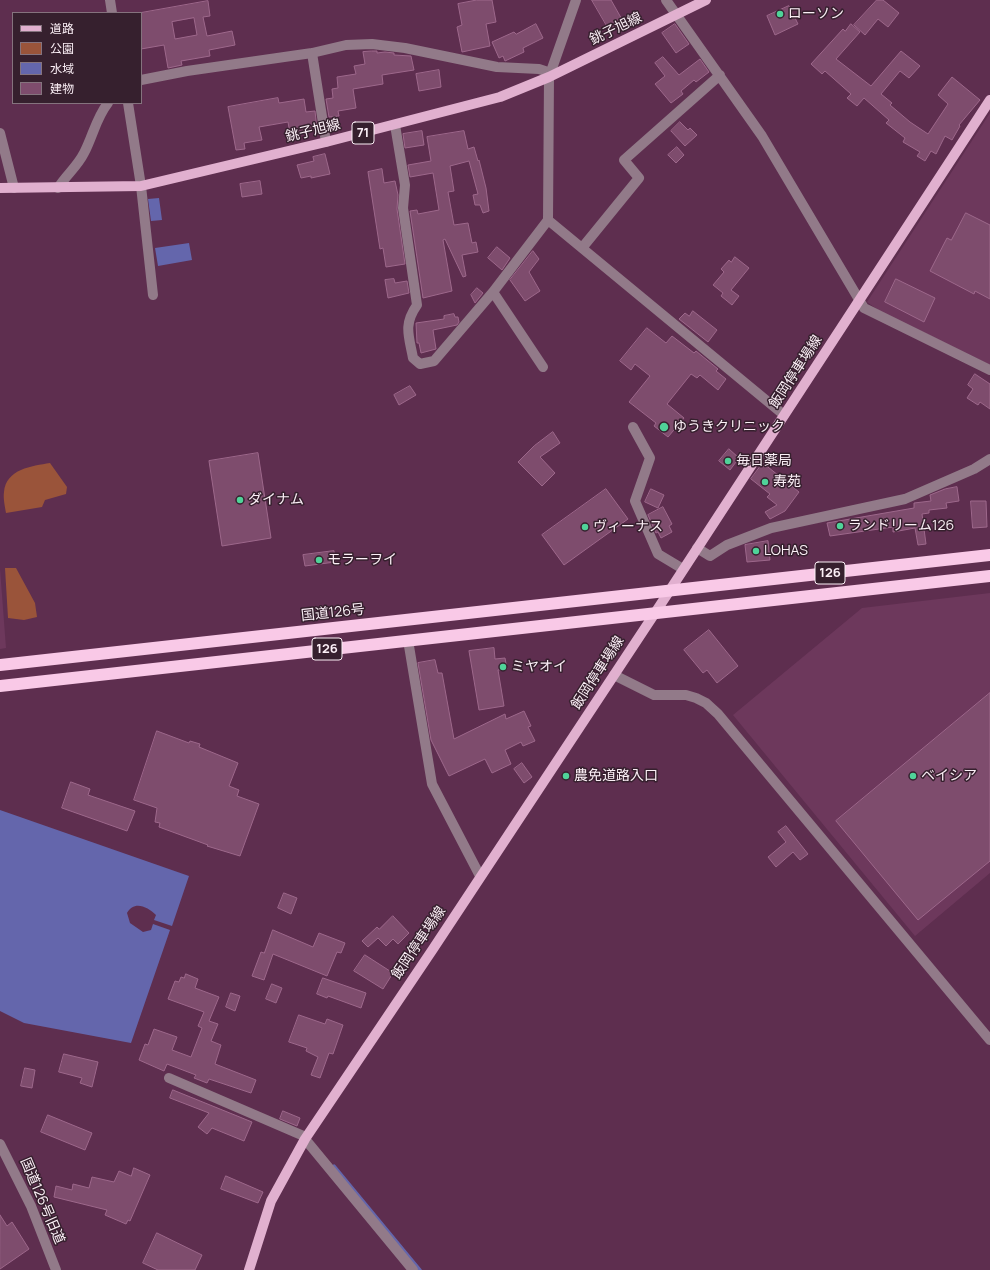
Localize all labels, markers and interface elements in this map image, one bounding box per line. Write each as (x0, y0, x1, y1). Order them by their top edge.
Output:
place label: ローソン (788, 6, 844, 22)
street label: 銚子旭線 (587, 9, 645, 49)
marker: ローソン (775, 9, 785, 19)
legend (12, 12, 142, 104)
text: 道路 (50, 20, 74, 37)
text: 公園 (50, 40, 74, 57)
text: 水域 (50, 60, 74, 77)
text: 建物 (50, 80, 74, 97)
street label: 銚子旭線 (284, 116, 342, 146)
road number: 71 (352, 122, 374, 144)
street label: 飯岡停車場線 (766, 332, 826, 412)
place label: ゆうきクリニック (673, 419, 785, 435)
marker: ゆうきクリニック (658, 421, 670, 433)
place label: 毎日薬局 (736, 453, 792, 469)
marker: 毎日薬局 (723, 456, 733, 466)
place label: 寿苑 (773, 474, 801, 490)
marker: 寿苑 (760, 477, 770, 487)
place label: ダイナム (248, 492, 304, 508)
marker: ダイナム (235, 495, 245, 505)
place label: ランドリーム126 (848, 518, 954, 534)
place label: ヴィーナス (593, 519, 663, 535)
marker: ランドリーム126 (835, 521, 845, 531)
marker: ヴィーナス (580, 522, 590, 532)
place label: LOHAS (764, 543, 808, 559)
marker: LOHAS (751, 546, 761, 556)
place label: モラーヲイ (327, 552, 397, 568)
marker: モラーヲイ (314, 555, 324, 565)
road number: 126 (815, 562, 845, 584)
street label: 国道126号 (300, 601, 366, 625)
street label: 飯岡停車場線 (568, 633, 628, 713)
road number: 126 (312, 638, 342, 660)
place label: ミヤオイ (511, 659, 567, 675)
marker: ミヤオイ (498, 662, 508, 672)
place label: 農免道路入口 (574, 768, 658, 784)
place label: ベイシア (921, 768, 977, 784)
marker: 農免道路入口 (561, 771, 571, 781)
marker: ベイシア (908, 771, 918, 781)
street label: 飯岡停車場線 (389, 903, 449, 983)
street label: 国道126号旧道 (16, 1155, 68, 1247)

